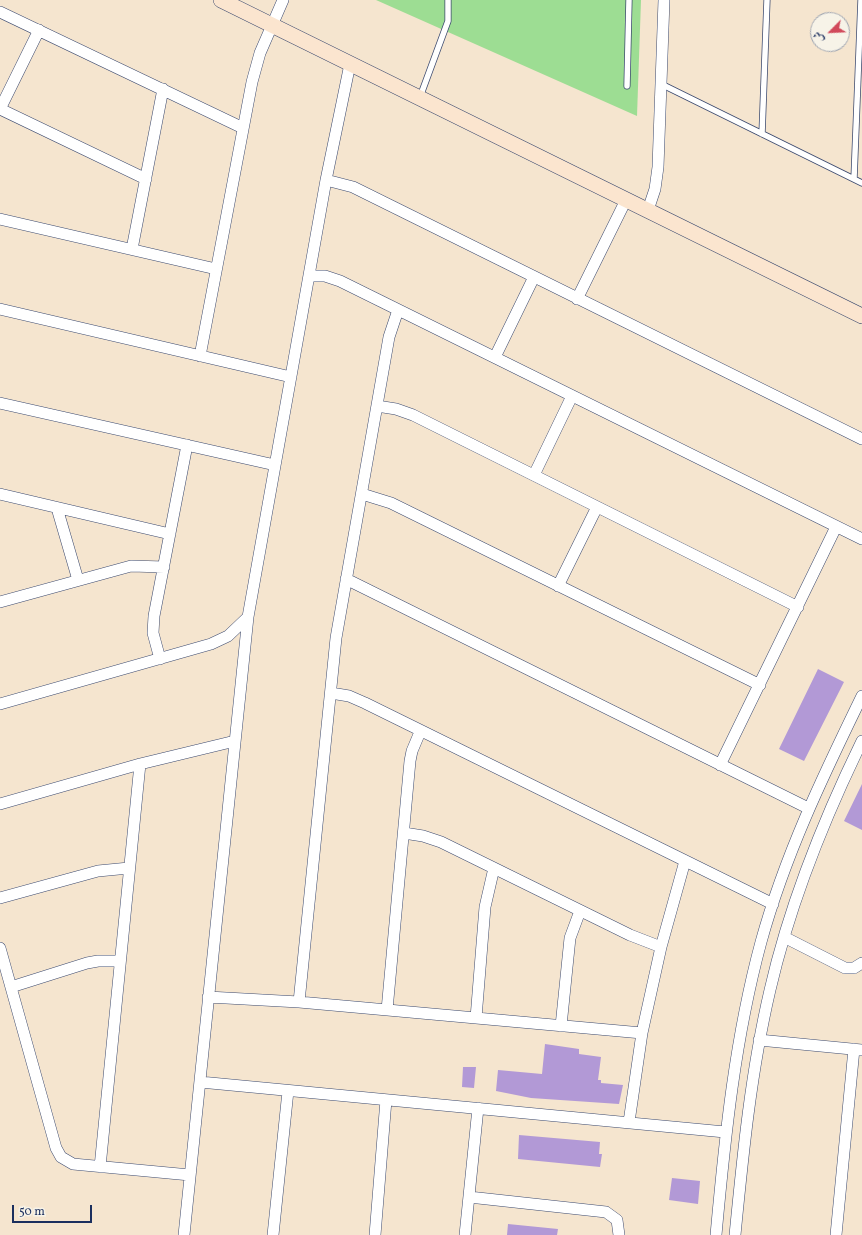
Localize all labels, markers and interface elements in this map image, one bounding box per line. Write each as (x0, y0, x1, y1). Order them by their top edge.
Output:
north arrow (810, 12, 850, 52)
text: ش (810, 29, 829, 45)
scale bar (14, 1197, 94, 1223)
text: 50 m (19, 1204, 45, 1220)

